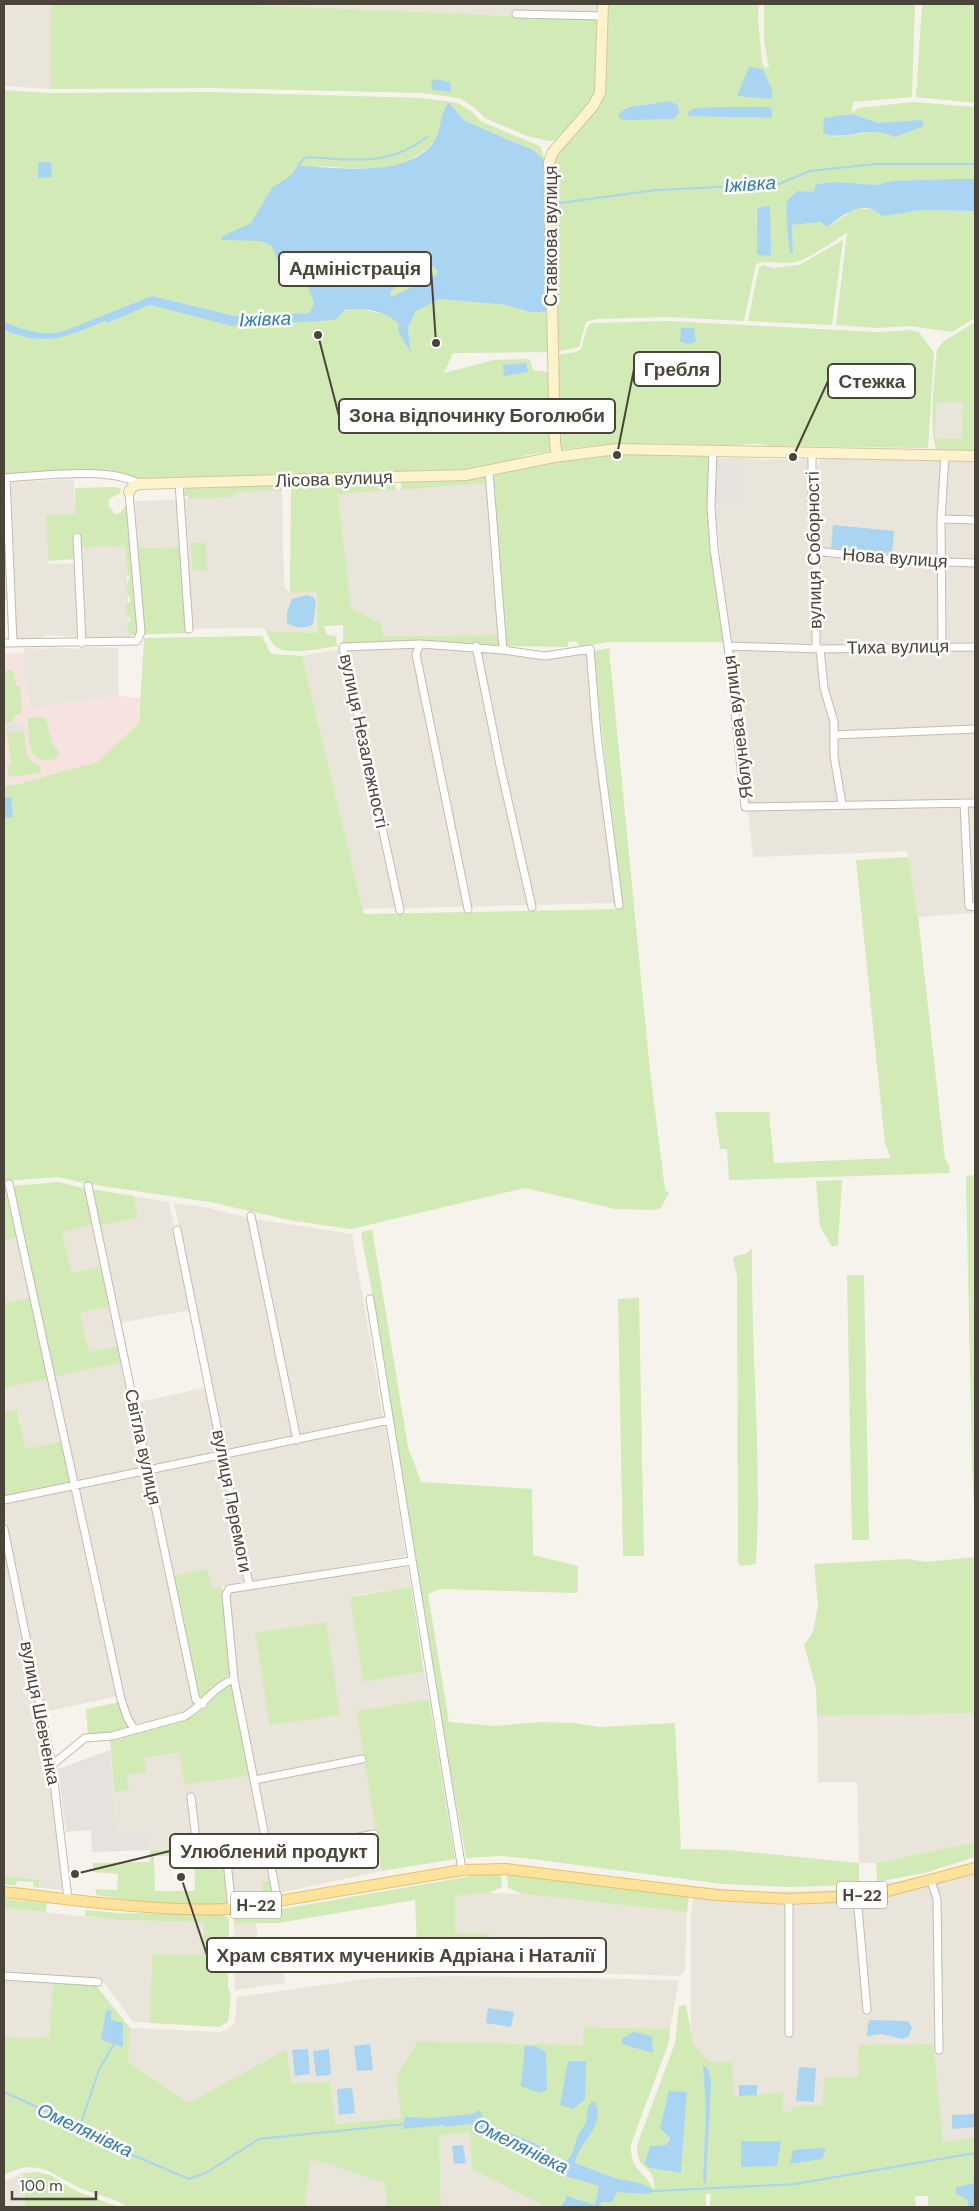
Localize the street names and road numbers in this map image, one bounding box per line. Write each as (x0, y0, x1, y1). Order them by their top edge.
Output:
street label: Ставкова вулиця (539, 165, 563, 307)
street label: Лісова вулиця (275, 465, 393, 493)
street label: вулиця Соборності (801, 471, 827, 629)
street label: Нова вулиця (842, 542, 948, 574)
street label: Тиха вулиця (847, 634, 949, 660)
street label: вулиця Незалежності (334, 652, 394, 830)
street label: Яблунева вулиця (717, 654, 759, 800)
street label: Світла вулиця (119, 1387, 167, 1507)
street label: вулиця Перемоги (206, 1427, 258, 1575)
street label: вулиця Шевченка (14, 1639, 66, 1788)
road number: Н-22 (837, 1882, 887, 1908)
road number: Н-22 (231, 1892, 281, 1918)

